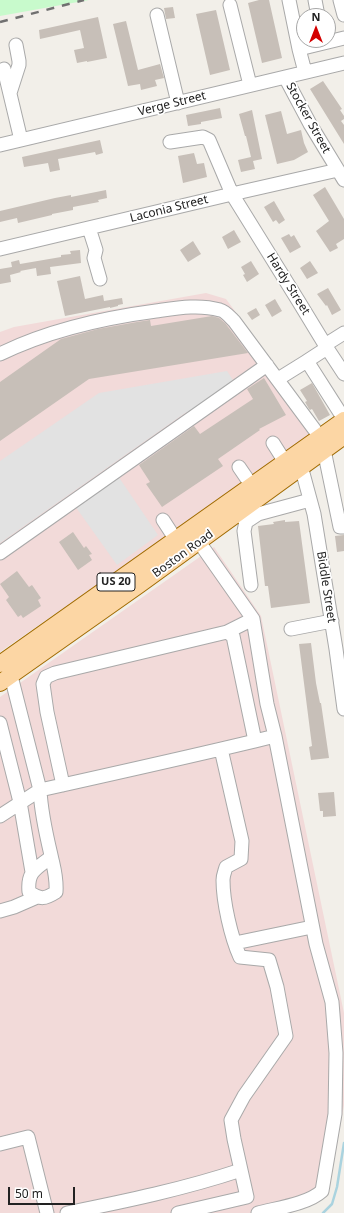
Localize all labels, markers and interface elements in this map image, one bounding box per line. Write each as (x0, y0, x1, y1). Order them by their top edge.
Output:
north arrow (296, 8, 336, 48)
text: N (312, 9, 320, 24)
street label: Stocker Street (283, 80, 333, 156)
street label: Verge Street (137, 89, 207, 119)
street label: Laconia Street (128, 192, 210, 226)
street label: Hardy Street (263, 250, 313, 318)
street label: Boston Road (150, 527, 216, 581)
street label: Biddle Street (313, 550, 339, 624)
road number: US 20 (97, 573, 135, 591)
scale bar (10, 1179, 77, 1205)
text: 50 m (15, 1185, 43, 1202)

